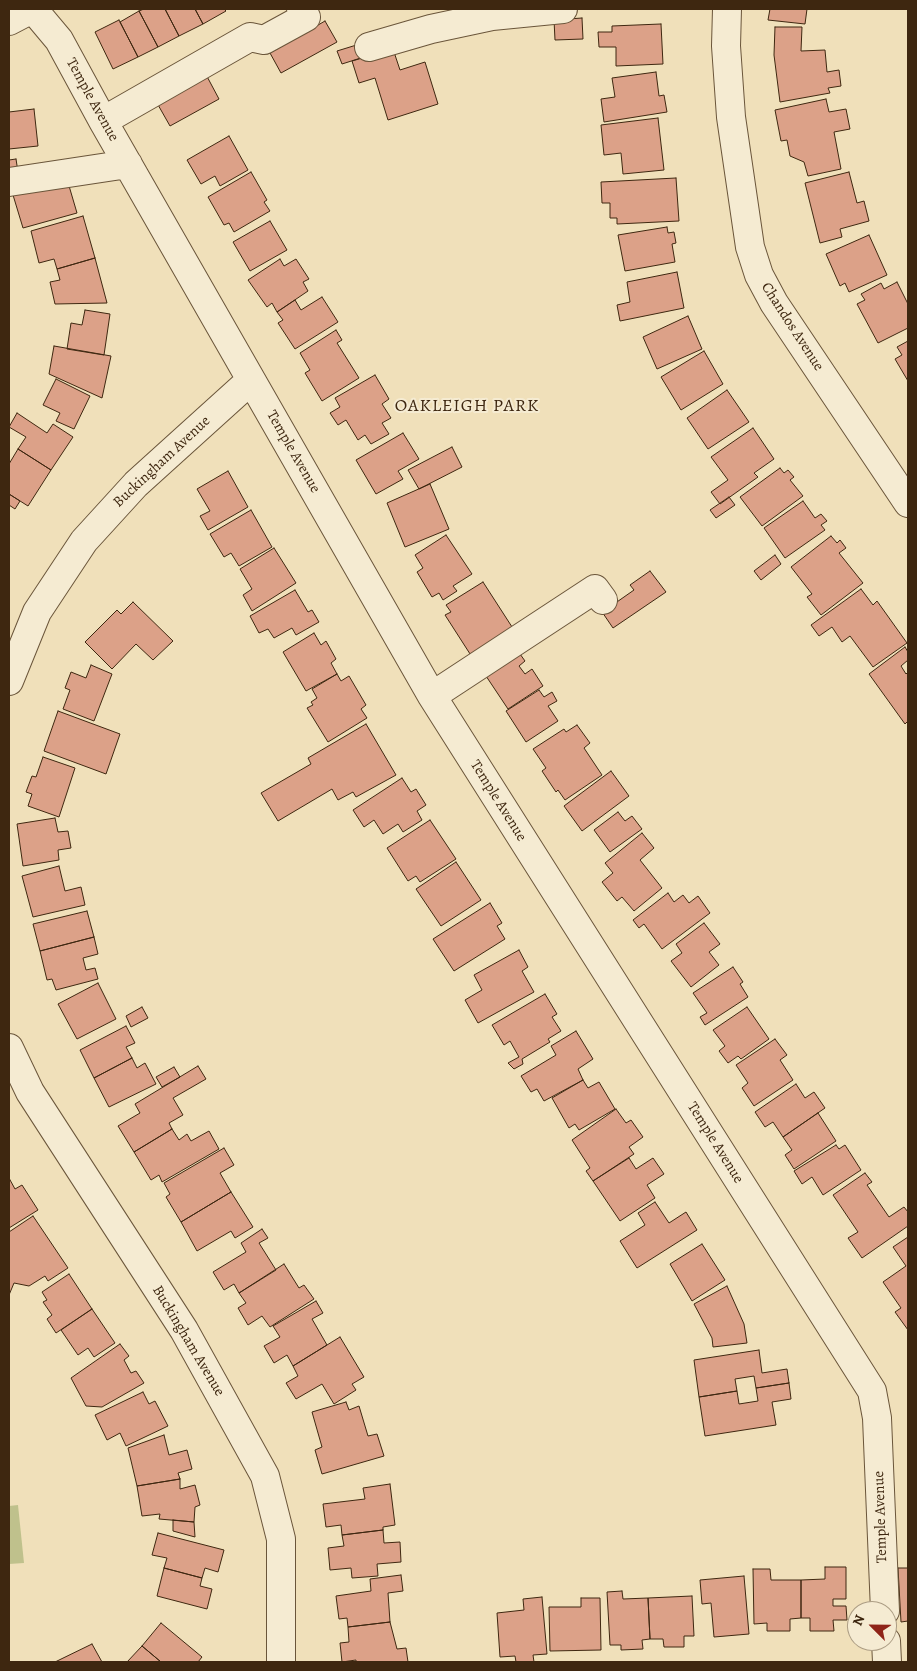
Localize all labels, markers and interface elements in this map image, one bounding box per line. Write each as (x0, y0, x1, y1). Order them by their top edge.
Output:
street label: Temple Avenue (62, 55, 122, 145)
street label: Chandos Avenue (757, 279, 827, 375)
district label: OAKLEIGH PARK (393, 396, 541, 418)
street label: Temple Avenue (262, 407, 324, 497)
street label: Buckingham Avenue (110, 412, 214, 512)
street label: Temple Avenue (466, 757, 530, 845)
street label: Temple Avenue (683, 1099, 747, 1187)
street label: Buckingham Avenue (148, 1282, 228, 1400)
street label: Temple Avenue (870, 1470, 892, 1564)
north arrow (847, 1601, 897, 1651)
text: N (848, 1612, 869, 1629)

